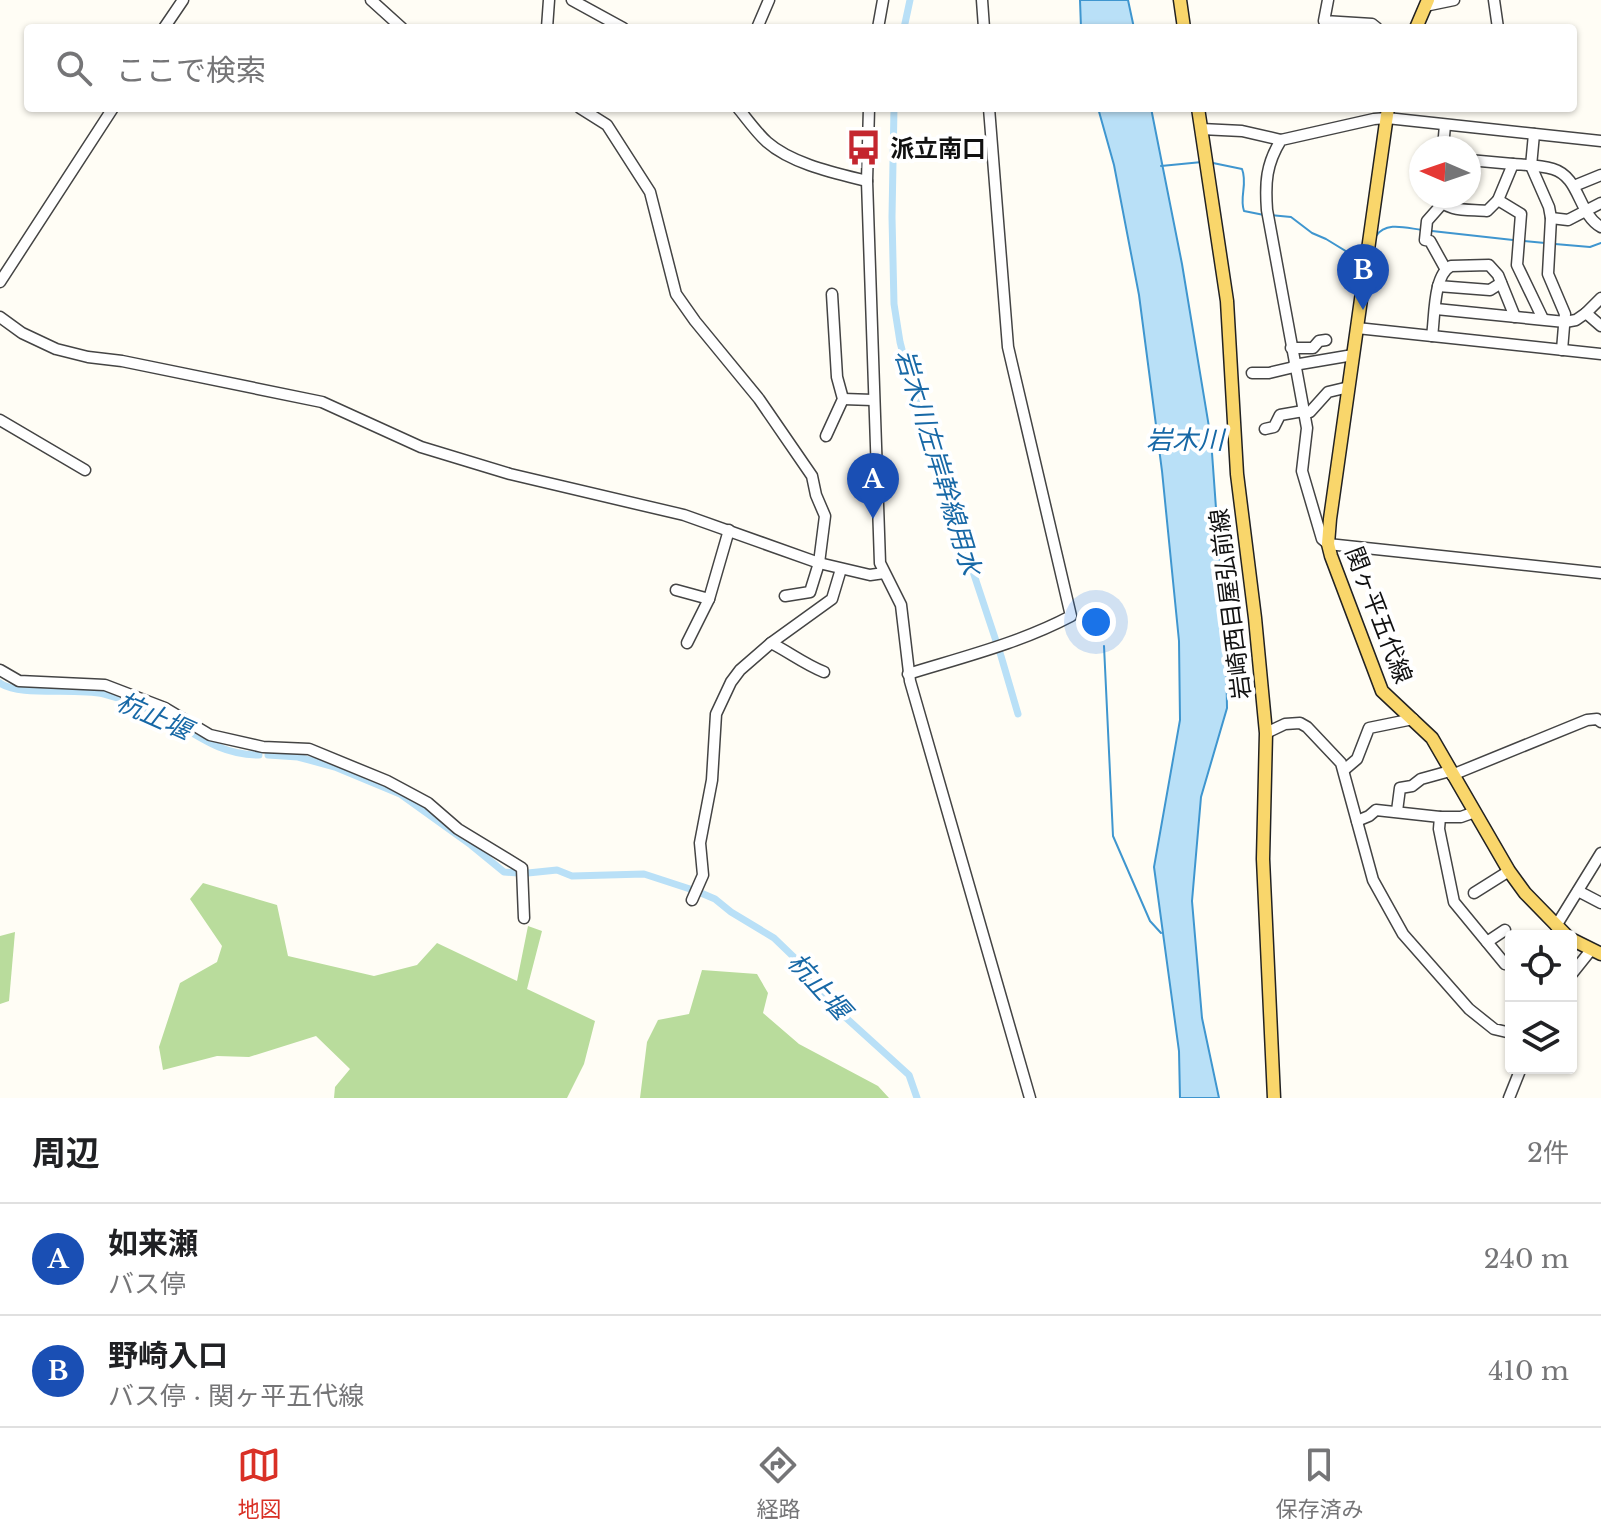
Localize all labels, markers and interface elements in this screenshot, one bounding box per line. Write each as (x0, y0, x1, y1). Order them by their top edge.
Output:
search box (24, 24, 1577, 112)
icon: search (52, 46, 96, 90)
text: ここで検索 (116, 52, 266, 89)
bus stop icon: 派立南口 (845, 129, 883, 167)
place label: 派立南口 (890, 134, 986, 163)
north arrow (1409, 136, 1481, 208)
pin: B (1337, 244, 1389, 310)
water label: 岩木川左岸幹線用水 (888, 345, 988, 581)
water label: 岩木川 (1146, 424, 1227, 456)
pin: A (847, 453, 899, 519)
street label: 岩崎西目屋弘前線 (1204, 507, 1256, 701)
street label: 関ヶ平五代線 (1340, 543, 1418, 687)
your location (1076, 602, 1116, 642)
water label: 杭止堰 (112, 686, 200, 748)
map controls (1505, 930, 1577, 1074)
button: locate (1505, 930, 1577, 1002)
water label: 杭止堰 (781, 946, 860, 1029)
button: layers (1505, 1002, 1577, 1074)
text: 周辺 (32, 1132, 100, 1174)
text: 2件 (1527, 1137, 1569, 1169)
text: 如来瀬 (108, 1225, 198, 1262)
text: A (47, 1243, 69, 1275)
text: 240 m (1484, 1243, 1569, 1275)
text: バス停 (108, 1268, 186, 1300)
text: 野崎入口 (108, 1337, 228, 1374)
text: B (48, 1355, 68, 1387)
text: 410 m (1488, 1355, 1569, 1387)
text: バス停 · 関ヶ平五代線 (108, 1380, 364, 1412)
tab: 地図 (237, 1443, 282, 1523)
tab: 経路 (756, 1443, 801, 1523)
tab: 保存済み (1275, 1443, 1364, 1523)

